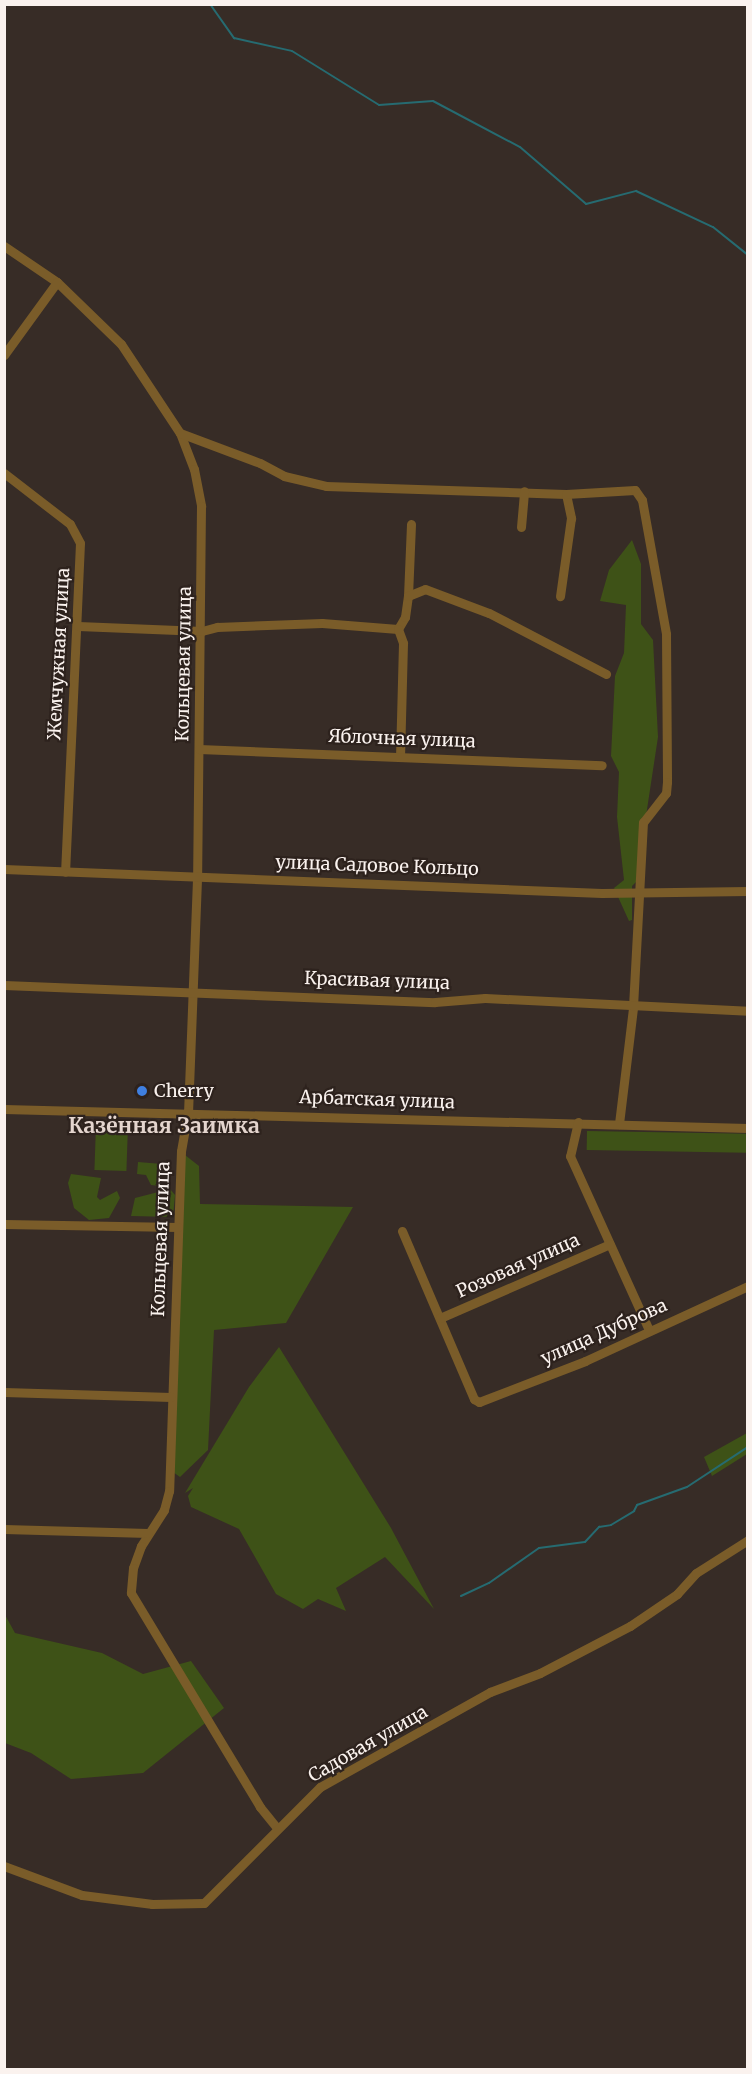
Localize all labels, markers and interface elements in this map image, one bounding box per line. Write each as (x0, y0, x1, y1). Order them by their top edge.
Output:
street label: Жемчужная улица (44, 567, 74, 741)
street label: Кольцевая улица (172, 586, 196, 742)
street label: Яблочная улица (328, 726, 476, 752)
street label: улица Садовое Кольцо (275, 852, 479, 880)
street label: Красивая улица (304, 968, 450, 994)
place label: Cherry (154, 1080, 214, 1102)
marker: Cherry (135, 1084, 149, 1098)
street label: Арбатская улица (299, 1086, 455, 1114)
district label: Казённая Заимка (68, 1113, 260, 1139)
street label: Кольцевая улица (147, 1161, 175, 1317)
street label: Розовая улица (453, 1229, 583, 1303)
street label: улица Дуброва (538, 1295, 670, 1369)
street label: Садовая улица (305, 1701, 431, 1787)

